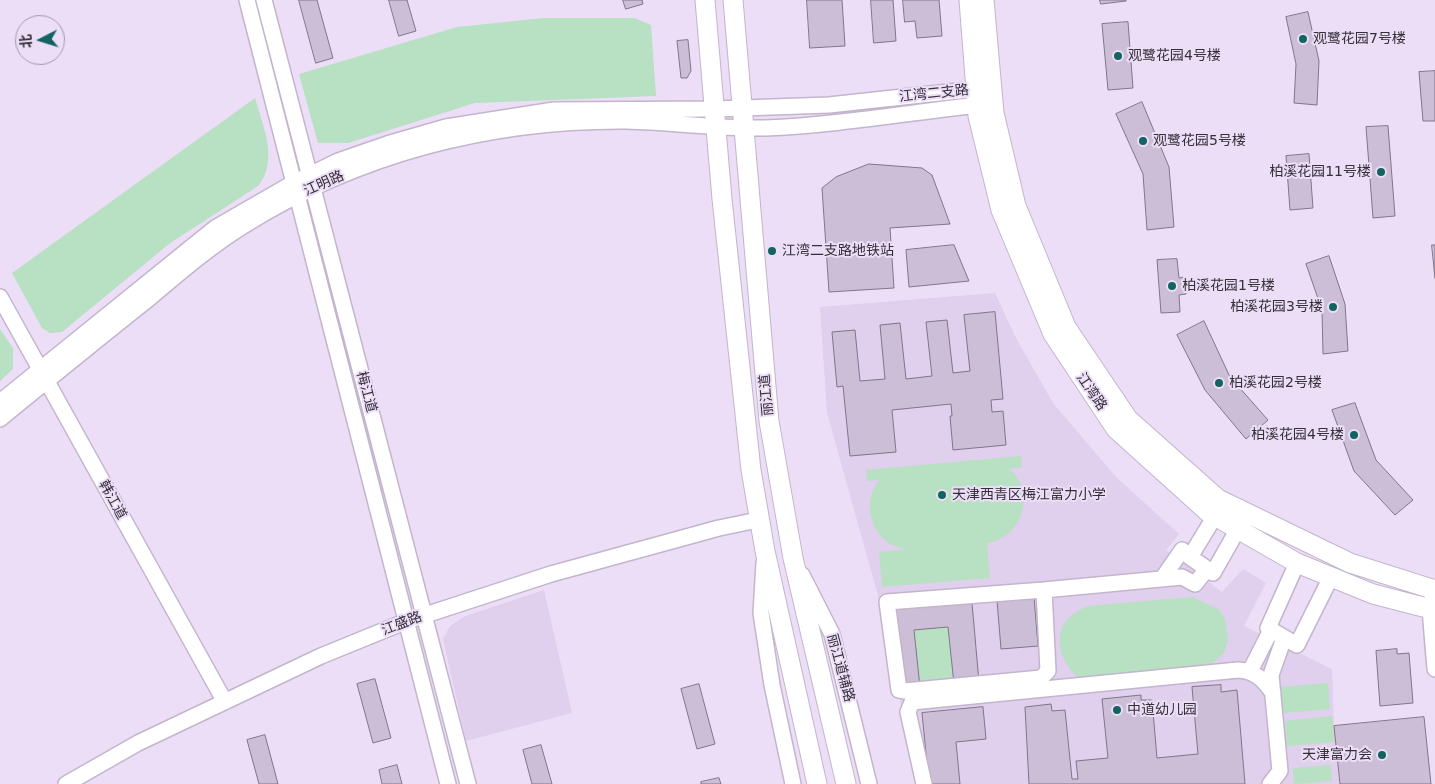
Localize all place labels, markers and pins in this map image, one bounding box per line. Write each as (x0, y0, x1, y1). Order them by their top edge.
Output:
place label: 观鹭花园7号楼 (1313, 31, 1406, 47)
marker: 观鹭花园7号楼 (1297, 33, 1309, 45)
place label: 观鹭花园4号楼 (1128, 48, 1221, 64)
marker: 观鹭花园4号楼 (1112, 50, 1124, 62)
place label: 观鹭花园5号楼 (1153, 133, 1246, 149)
marker: 观鹭花园5号楼 (1137, 135, 1149, 147)
place label: 柏溪花园11号楼 (1269, 164, 1371, 180)
marker: 柏溪花园11号楼 (1375, 166, 1387, 178)
place label: 江湾二支路地铁站 (782, 243, 894, 259)
marker: 江湾二支路地铁站 (766, 245, 778, 257)
place label: 柏溪花园1号楼 (1182, 278, 1275, 294)
marker: 柏溪花园1号楼 (1166, 280, 1178, 292)
place label: 柏溪花园3号楼 (1230, 299, 1323, 315)
marker: 柏溪花园3号楼 (1327, 301, 1339, 313)
place label: 柏溪花园2号楼 (1229, 375, 1322, 391)
marker: 柏溪花园2号楼 (1213, 377, 1225, 389)
place label: 柏溪花园4号楼 (1251, 427, 1344, 443)
marker: 柏溪花园4号楼 (1348, 429, 1360, 441)
place label: 天津西青区梅江富力小学 (952, 487, 1106, 503)
marker: 天津西青区梅江富力小学 (936, 489, 948, 501)
place label: 中道幼儿园 (1127, 702, 1197, 718)
marker: 中道幼儿园 (1111, 704, 1123, 716)
place label: 天津富力会 (1302, 747, 1372, 763)
marker: 天津富力会 (1376, 749, 1388, 761)

